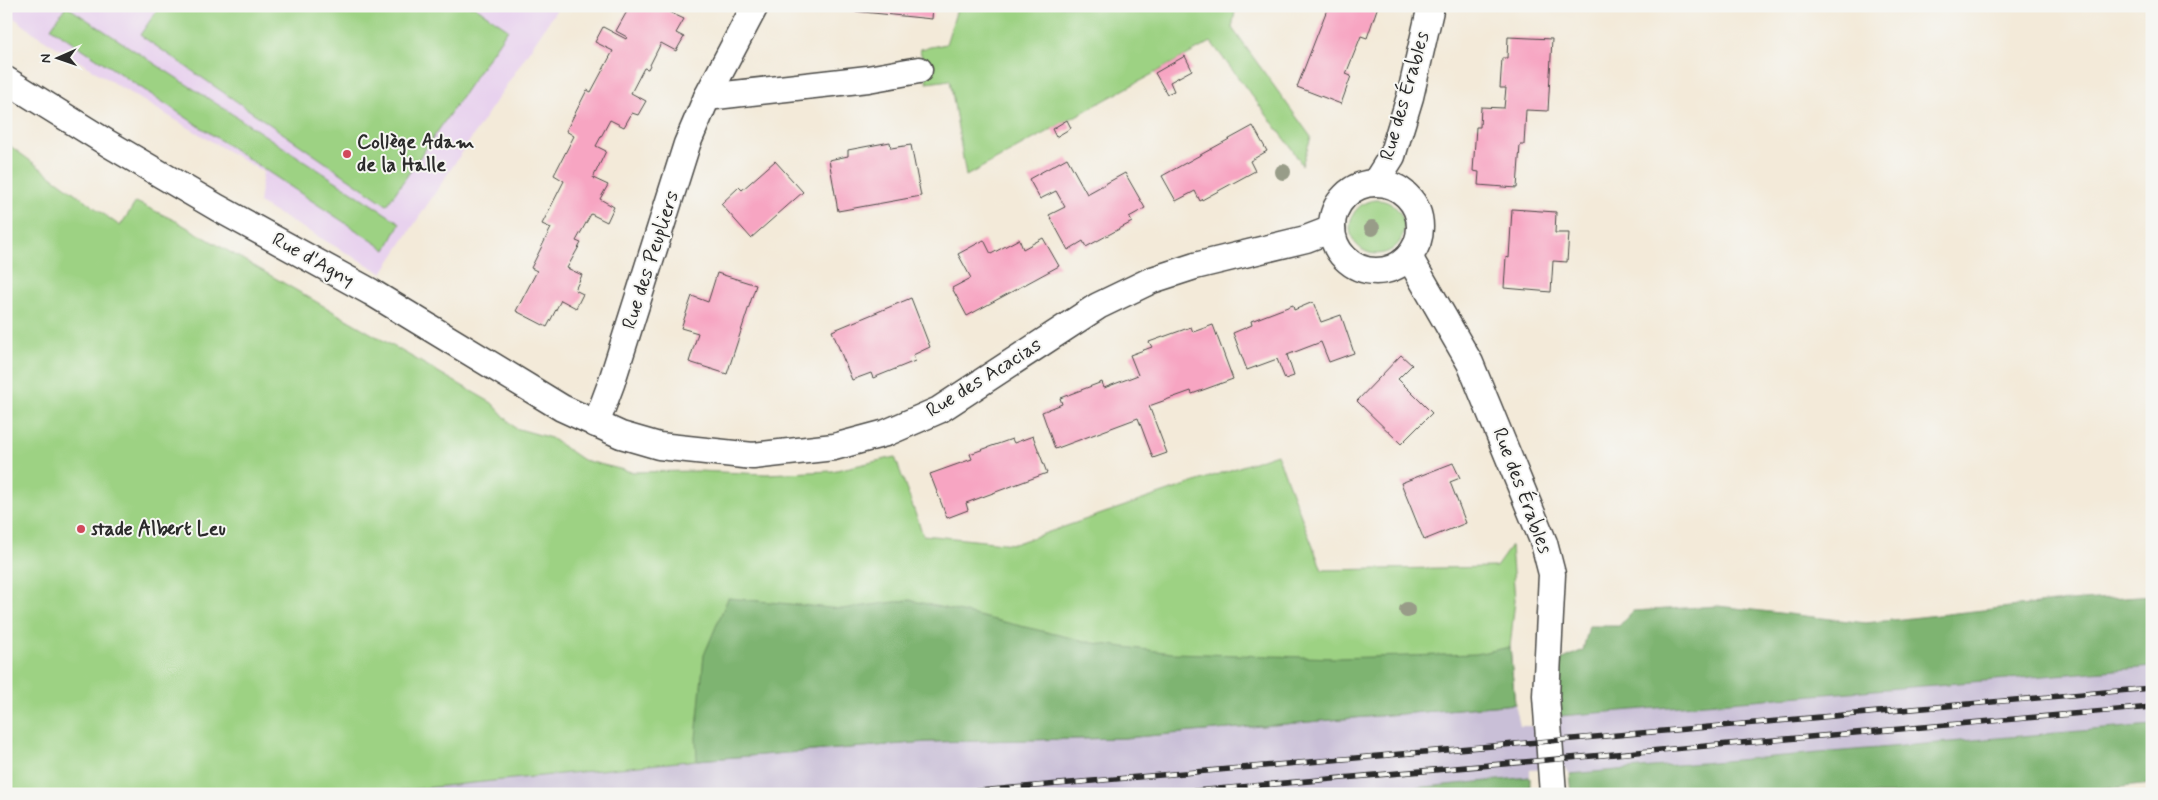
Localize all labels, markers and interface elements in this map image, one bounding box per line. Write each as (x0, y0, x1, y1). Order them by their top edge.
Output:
street label: Rue des Érables (1374, 28, 1436, 164)
north arrow (32, 32, 82, 82)
text: N (37, 53, 55, 63)
place label: Collège Adam de la Halle (357, 129, 474, 179)
marker: Collège Adam de la Halle (341, 148, 353, 160)
street label: Rue des Peupliers (616, 187, 686, 333)
street label: Rue d'Agny (267, 226, 359, 294)
street label: Rue des Acacias (921, 332, 1047, 424)
street label: Rue des Érables (1486, 424, 1559, 558)
place label: stade Albert Leu (91, 516, 226, 543)
marker: stade Albert Leu (75, 523, 87, 535)

